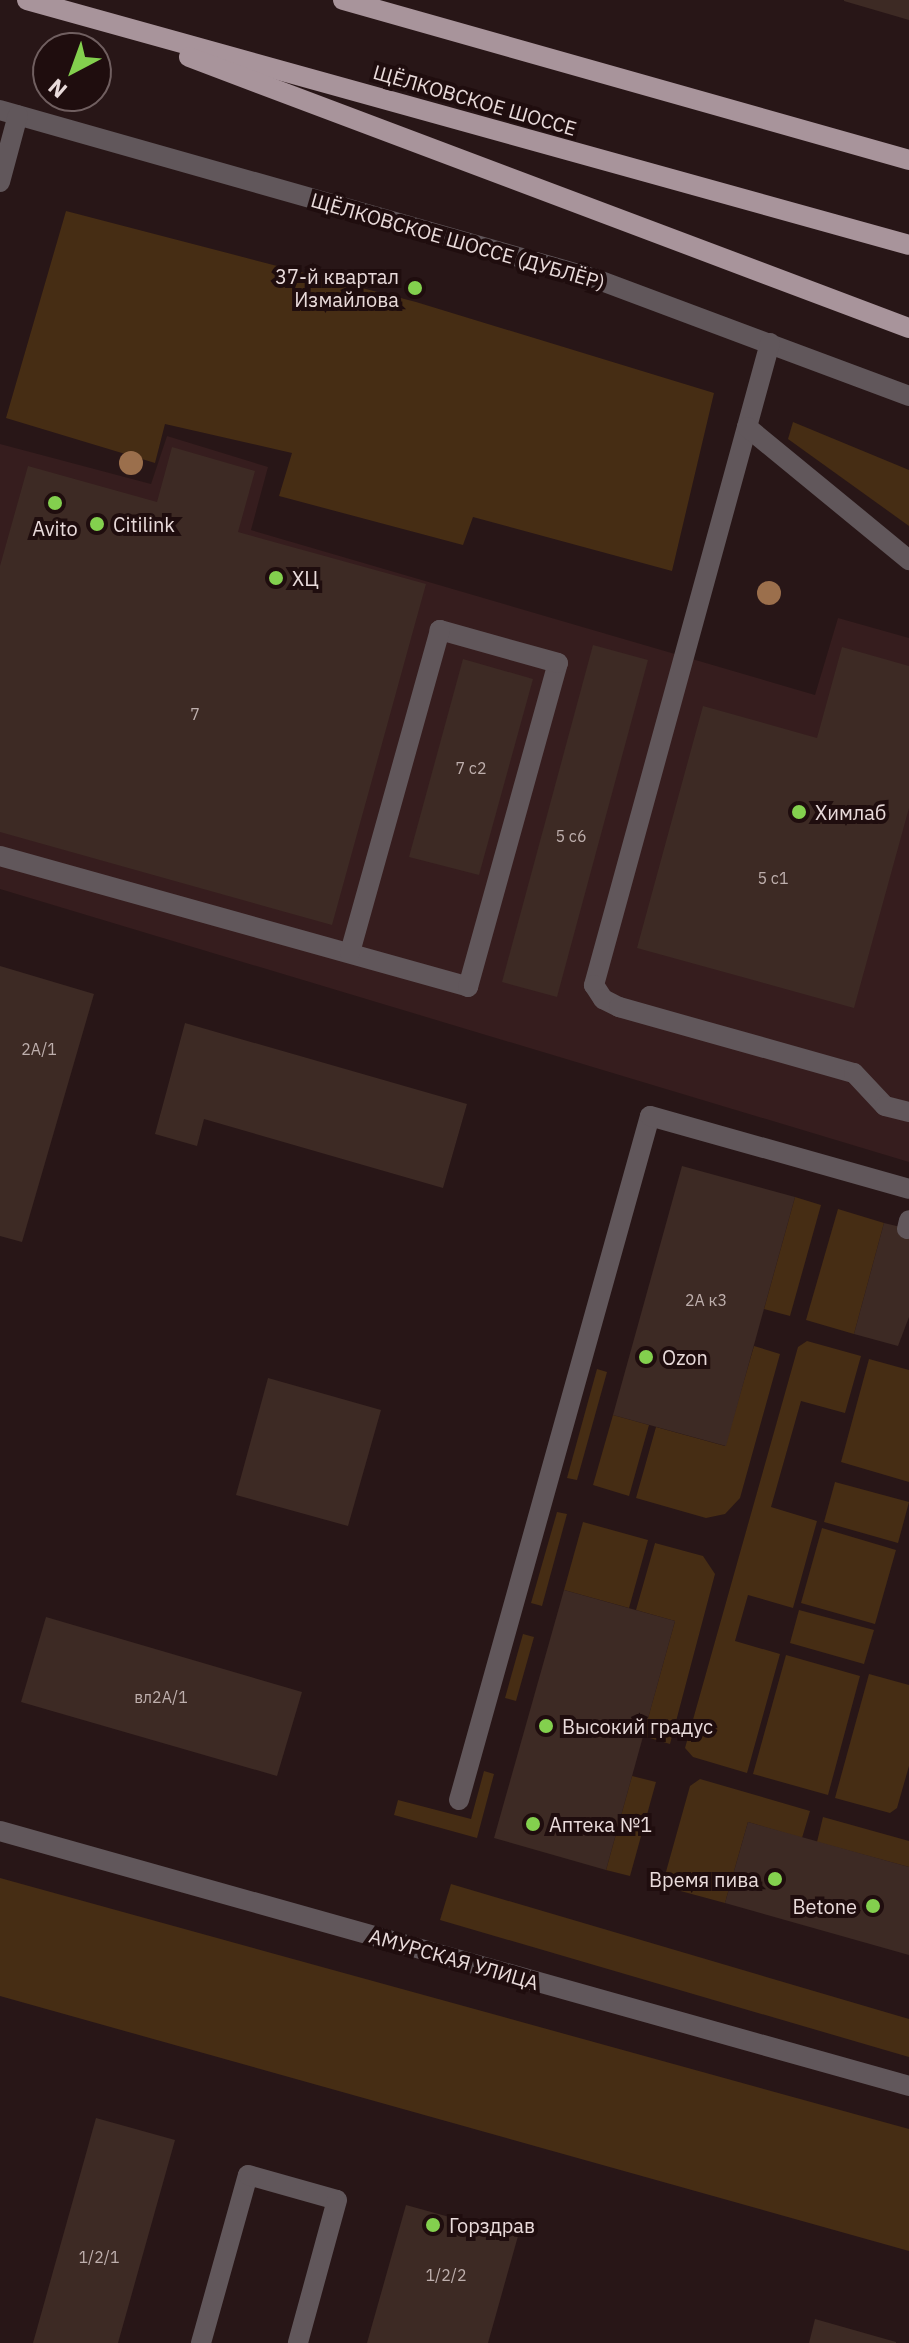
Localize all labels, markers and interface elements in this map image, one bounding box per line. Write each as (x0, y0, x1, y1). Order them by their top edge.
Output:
north arrow (32, 32, 112, 112)
street label: ЩЁЛКОВСКОЕ ШОССЕ (371, 59, 579, 141)
text: N (42, 73, 73, 105)
street label: ЩЁЛКОВСКОЕ ШОССЕ (ДУБЛЁР) (308, 187, 608, 295)
place label: 37-й квартал Измайлова (275, 264, 399, 311)
marker: 37-й квартал Измайлова (406, 279, 424, 297)
marker: Avito (46, 494, 64, 512)
place label: Citilink (113, 512, 175, 536)
marker: Citilink (88, 515, 106, 533)
place label: Avito (32, 516, 78, 540)
place label: ХЦ (292, 566, 319, 590)
marker: ХЦ (267, 569, 285, 587)
house number: 7 (190, 704, 200, 724)
house number: 7 c2 (455, 758, 487, 778)
place label: Химлаб (815, 800, 886, 824)
marker: Химлаб (790, 803, 808, 821)
house number: 5 c6 (555, 826, 587, 846)
house number: 5 c1 (757, 868, 789, 888)
house number: 2А/1 (21, 1039, 57, 1059)
house number: 2А к3 (685, 1290, 727, 1310)
place label: Ozon (662, 1345, 708, 1369)
marker: Ozon (637, 1348, 655, 1366)
house number: вл2А/1 (134, 1687, 188, 1707)
place label: Высокий градус (562, 1714, 713, 1738)
marker: Высокий градус (537, 1717, 555, 1735)
place label: Аптека №1 (549, 1812, 652, 1836)
marker: Аптека №1 (524, 1815, 542, 1833)
place label: Время пива (649, 1867, 759, 1891)
marker: Время пива (766, 1870, 784, 1888)
place label: Betone (792, 1894, 857, 1918)
marker: Betone (864, 1897, 882, 1915)
street label: АМУРСКАЯ УЛИЦА (366, 1923, 542, 1995)
place label: Горздрав (449, 2213, 535, 2237)
marker: Горздрав (424, 2216, 442, 2234)
house number: 1/2/1 (78, 2247, 120, 2267)
house number: 1/2/2 (425, 2265, 467, 2285)

